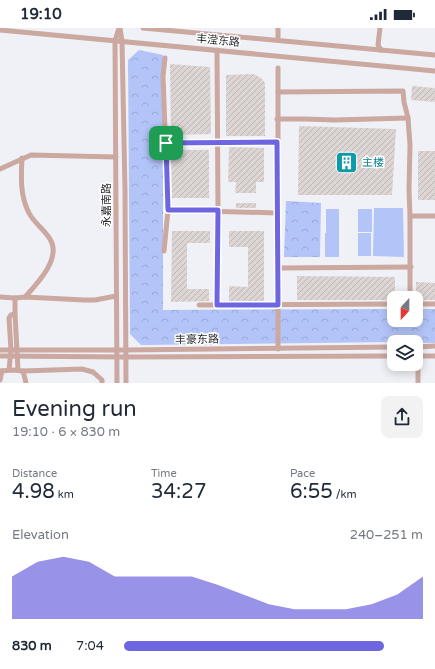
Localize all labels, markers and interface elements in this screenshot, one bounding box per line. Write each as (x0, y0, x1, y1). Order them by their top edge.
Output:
text: 19:10 (20, 5, 62, 23)
street label: 丰滢东路 (195, 32, 240, 49)
pin (149, 126, 183, 160)
icon: arrive (155, 132, 177, 154)
building icon: 主楼 (333, 149, 359, 175)
place label: 主楼 (362, 156, 384, 169)
street label: 永嘉南路 (100, 183, 113, 227)
north arrow (387, 291, 423, 327)
map controls (387, 291, 423, 371)
street label: 丰豪东路 (175, 333, 219, 346)
button: layers (387, 335, 423, 371)
text: Evening run (12, 396, 137, 422)
button: share (381, 396, 423, 438)
text: 19:10 · 6 × 830 m (12, 424, 120, 440)
text: Distance (12, 467, 57, 480)
text: Time (151, 467, 177, 480)
text: Pace (290, 467, 315, 480)
text: 4.98 (12, 480, 55, 504)
text: 34:27 (151, 480, 206, 504)
text: 6:55 (290, 480, 333, 504)
text: km (55, 488, 74, 501)
text: /km (333, 488, 357, 501)
text: Elevation (12, 527, 69, 543)
text: 240–251 m (350, 527, 423, 543)
text: 830 m (12, 638, 52, 654)
text: 7:04 (76, 638, 104, 654)

